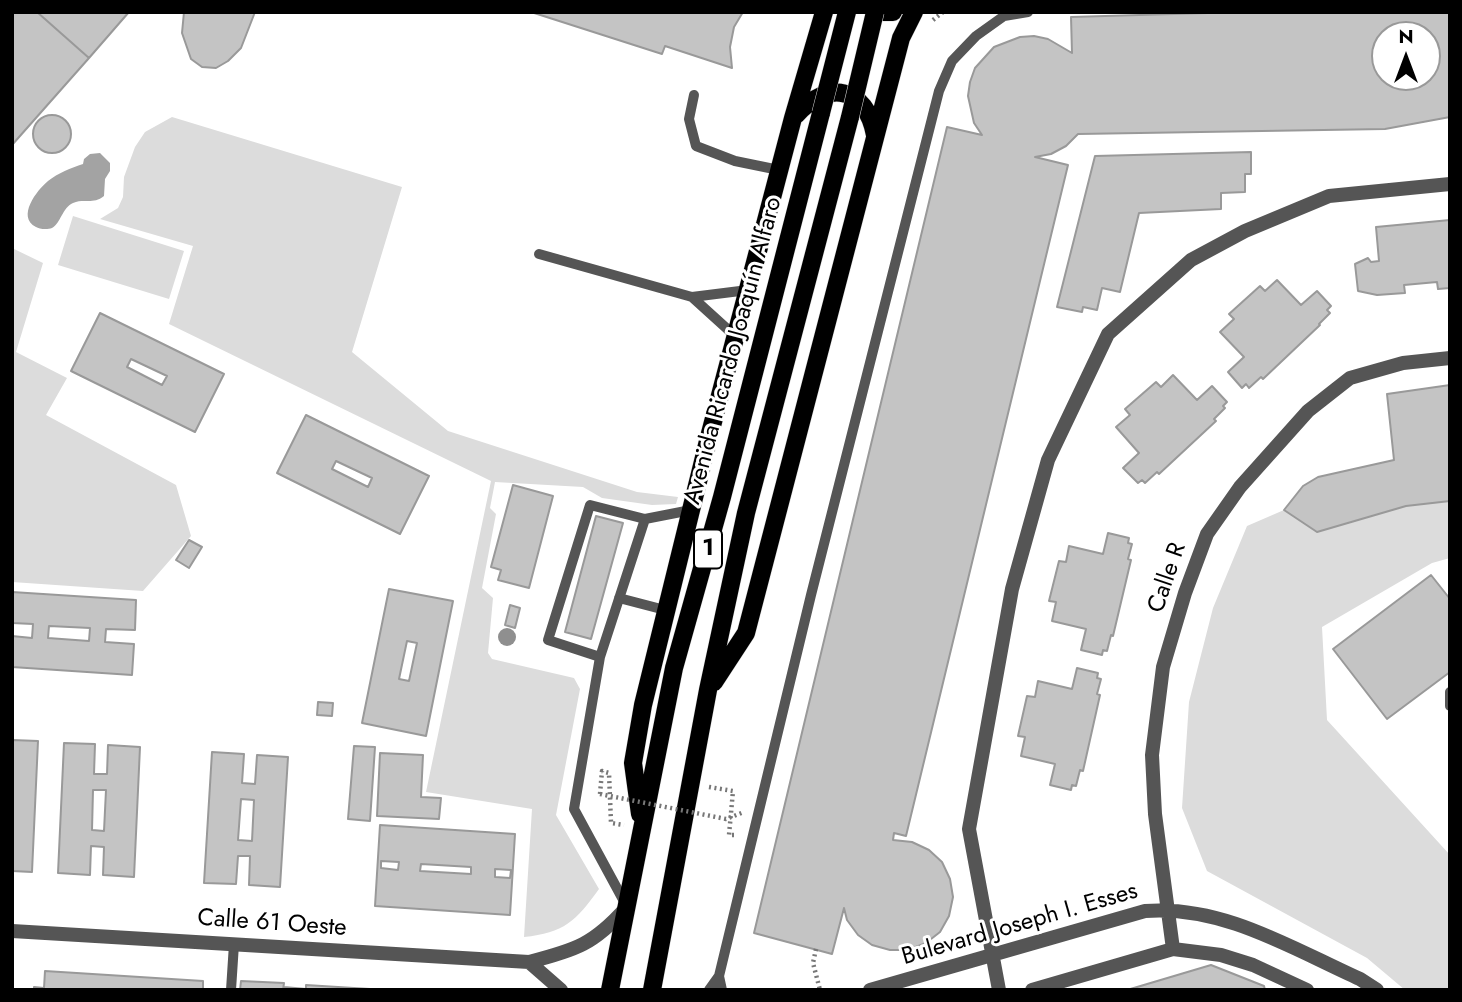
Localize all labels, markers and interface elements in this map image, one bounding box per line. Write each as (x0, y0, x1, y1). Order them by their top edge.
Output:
north arrow (1371, 21, 1441, 91)
text: N (1398, 23, 1414, 50)
street label: Avenida Ricardo Joaquín Alfaro (679, 194, 789, 508)
road number: 1 (694, 530, 722, 568)
street label: Calle R (1143, 539, 1193, 617)
street label: Bulevard Joseph I. Esses (899, 878, 1141, 972)
street label: Calle 61 Oeste (196, 904, 348, 944)

